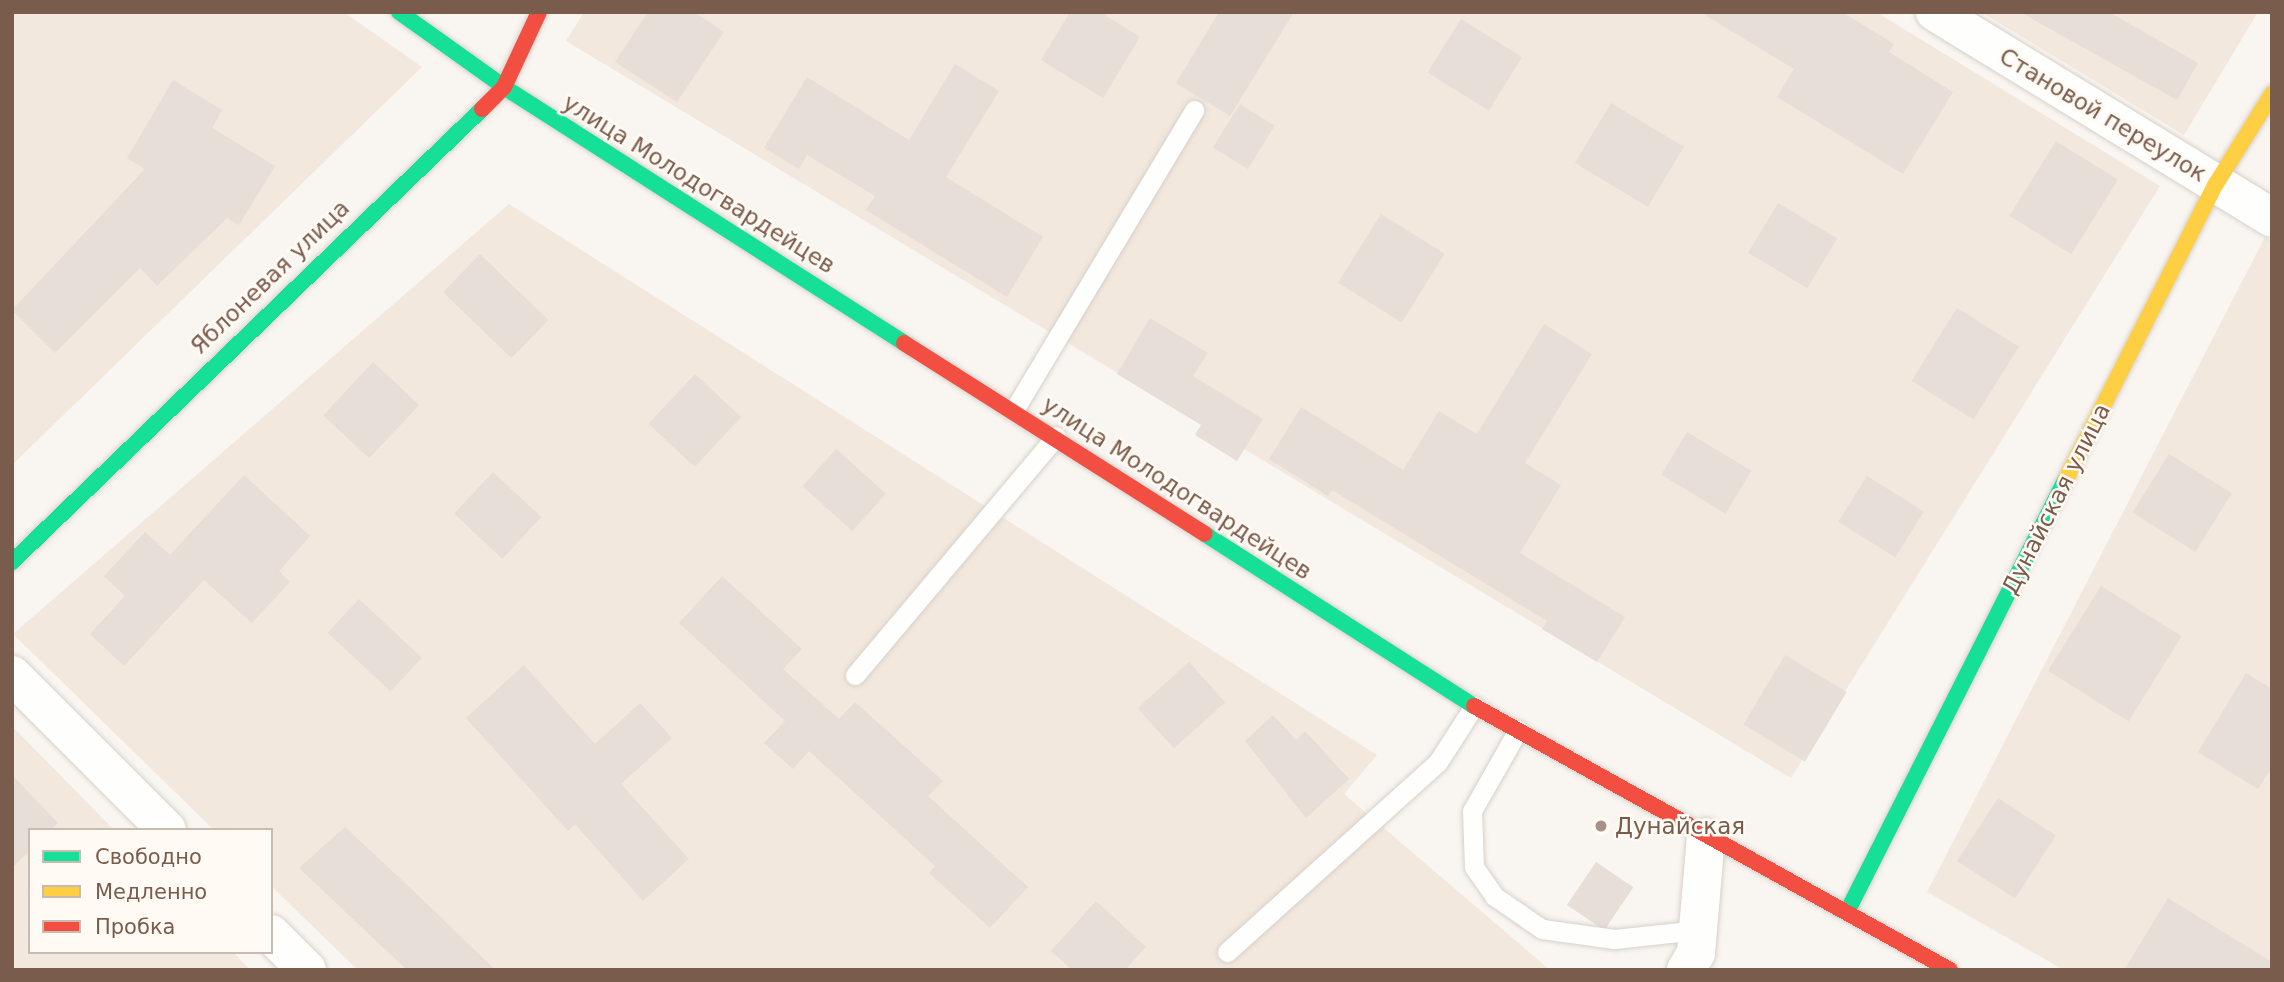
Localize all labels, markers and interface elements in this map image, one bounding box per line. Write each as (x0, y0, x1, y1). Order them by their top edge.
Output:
street label: Становой переулок (1994, 42, 2212, 188)
street label: улица Молодогвардейцев (558, 89, 840, 279)
street label: Яблоневая улица (185, 194, 355, 360)
street label: улица Молодогвардейцев (1037, 390, 1317, 586)
street label: Дунайская улица (1996, 399, 2116, 599)
place label: Дунайская (1615, 812, 1745, 840)
marker: Дунайская (1593, 818, 1609, 834)
legend (28, 828, 273, 954)
text: Свободно (95, 845, 202, 869)
text: Медленно (95, 880, 207, 904)
text: Пробка (95, 915, 175, 939)

